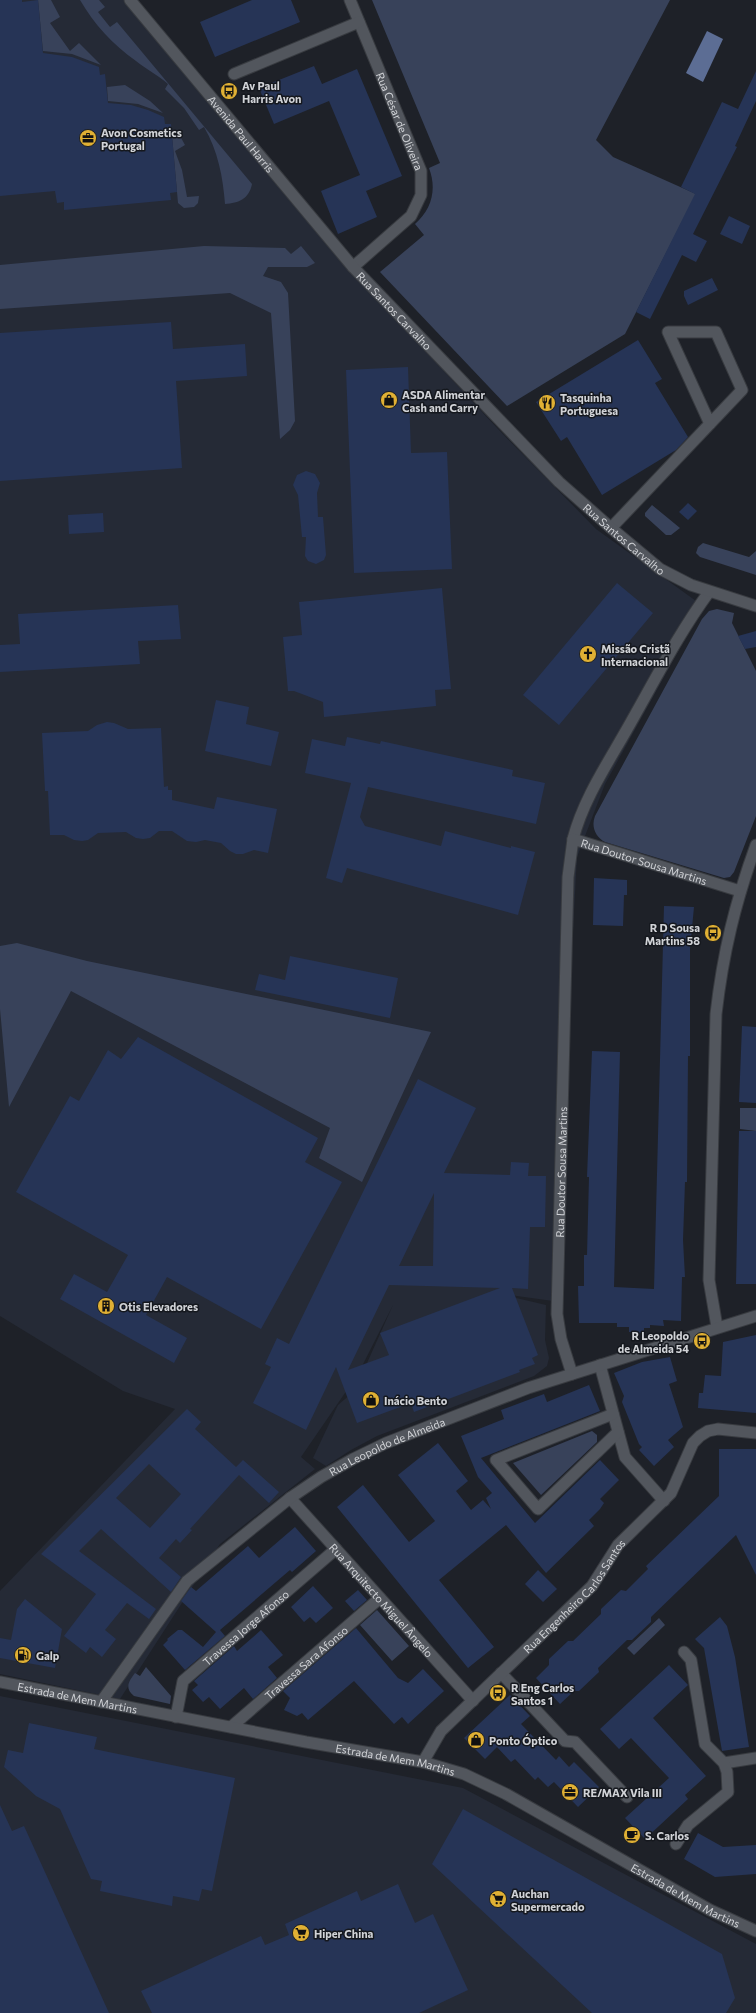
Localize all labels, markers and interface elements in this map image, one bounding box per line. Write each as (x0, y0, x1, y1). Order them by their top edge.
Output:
street label: Rua César de Oliveira (374, 70, 426, 172)
place label: Av Paul Harris Avon (242, 79, 301, 105)
bus stop icon: Av Paul Harris Avon (219, 81, 239, 101)
street label: Avenida Paul Harris (206, 92, 277, 175)
place label: Avon Cosmetics Portugal (101, 126, 182, 152)
office icon: Avon Cosmetics Portugal (78, 128, 98, 148)
street label: Rua Santos Carvalho (354, 269, 435, 352)
place label: ASDA Alimentar Cash and Carry (402, 388, 485, 414)
shop icon: ASDA Alimentar Cash and Carry (379, 390, 399, 410)
place label: Tasquinha Portuguesa (560, 391, 618, 417)
restaurant icon: Tasquinha Portuguesa (537, 393, 557, 413)
street label: Rua Santos Carvalho (581, 500, 667, 577)
place label: Missão Cristã Internacional (601, 642, 670, 668)
church icon: Missão Cristã Internacional (578, 644, 598, 664)
street label: Rua Doutor Sousa Martins (580, 835, 709, 887)
place label: R D Sousa Martins 58 (645, 921, 700, 947)
bus stop icon: R D Sousa Martins 58 (703, 923, 723, 943)
street label: Rua Doutor Sousa Martins (552, 1106, 569, 1238)
building icon: Otis Elevadores (96, 1296, 116, 1316)
place label: Otis Elevadores (119, 1300, 198, 1313)
place label: R Leopoldo de Almeida 54 (618, 1329, 689, 1355)
bus stop icon: R Leopoldo de Almeida 54 (692, 1331, 712, 1351)
shop icon: Inácio Bento (361, 1390, 381, 1410)
place label: Inácio Bento (384, 1394, 448, 1407)
street label: Rua Leopoldo de Almeida (326, 1414, 447, 1478)
street label: Rua Engenheiro Carlos Santos (520, 1536, 627, 1655)
street label: Rua Arquitecto Miguel Ângelo (327, 1540, 437, 1660)
street label: Travessa Jorge Afonso (200, 1586, 291, 1668)
street label: Travessa Sara Afonso (262, 1622, 350, 1702)
fuel station icon: Galp (13, 1645, 33, 1665)
place label: Galp (36, 1649, 60, 1662)
street label: Estrada de Mem Martins (16, 1679, 139, 1715)
place label: R Eng Carlos Santos 1 (511, 1681, 574, 1707)
bus stop icon: R Eng Carlos Santos 1 (488, 1683, 508, 1703)
shop icon: Ponto Óptico (466, 1730, 486, 1750)
place label: Ponto Óptico (489, 1733, 558, 1747)
street label: Estrada de Mem Martins (335, 1741, 457, 1778)
office icon: RE/MAX Vila III (560, 1782, 580, 1802)
place label: RE/MAX Vila III (583, 1786, 662, 1799)
cafe icon: S. Carlos (622, 1825, 642, 1845)
place label: S. Carlos (645, 1829, 689, 1842)
street label: Estrada de Mem Martins (629, 1860, 742, 1929)
place label: Auchan Supermercado (511, 1887, 585, 1913)
supermarket icon: Auchan Supermercado (488, 1889, 508, 1909)
supermarket icon: Hiper China (291, 1923, 311, 1943)
place label: Hiper China (314, 1927, 374, 1940)

